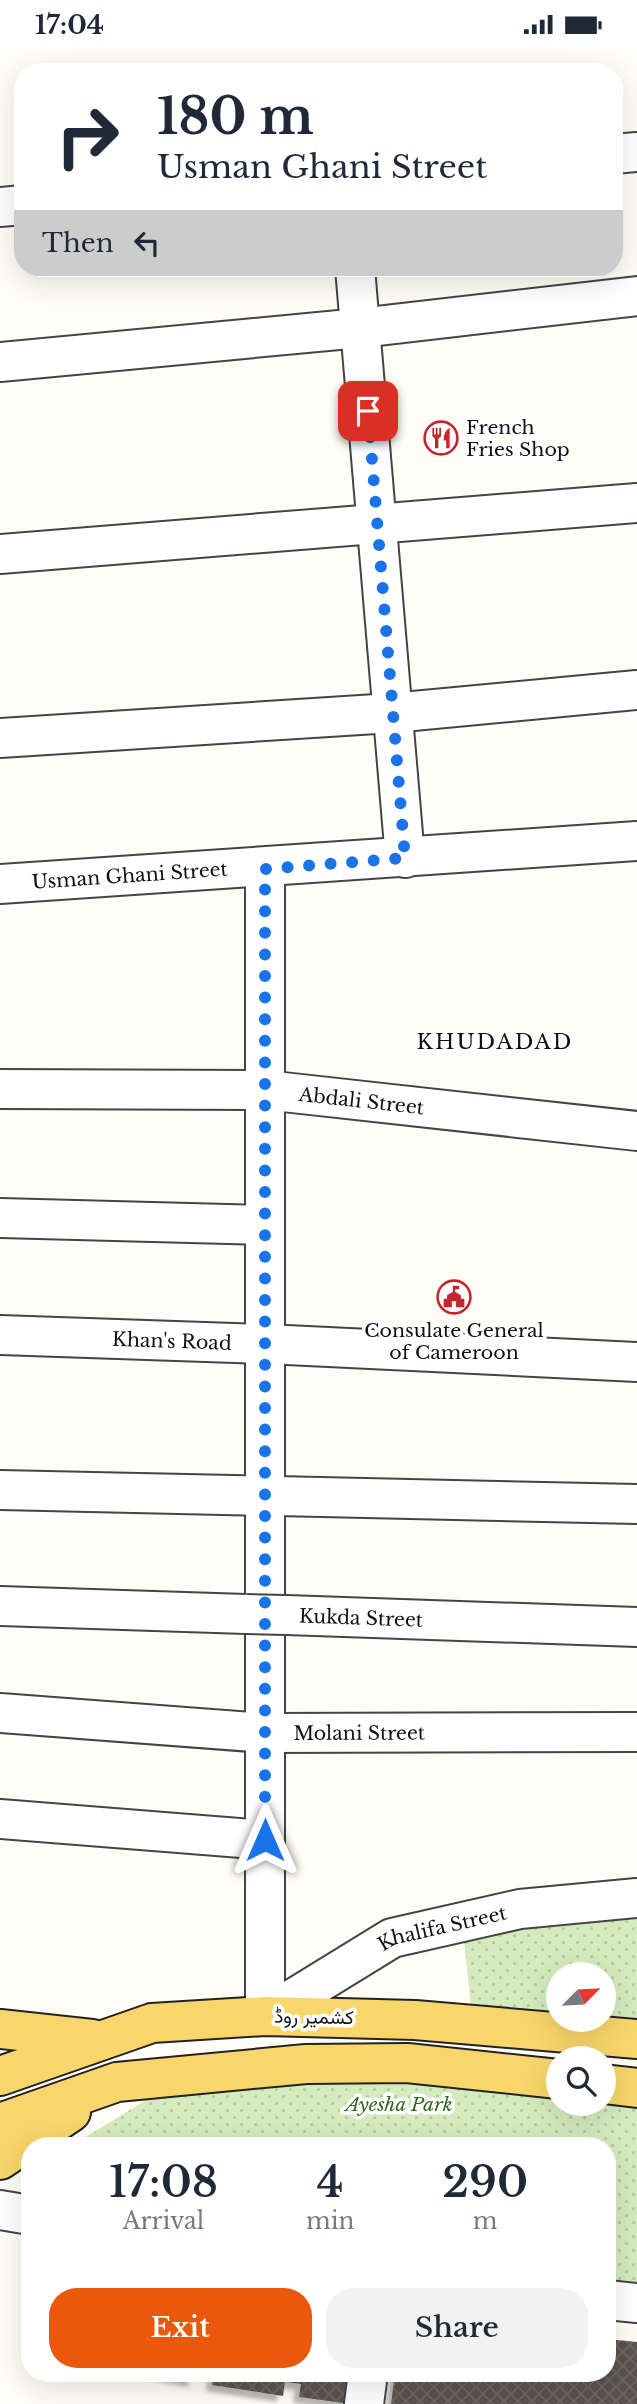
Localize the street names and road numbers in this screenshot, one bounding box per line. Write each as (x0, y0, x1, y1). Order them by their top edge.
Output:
street label: Usman Ghani Street (31, 857, 229, 893)
street label: Abdali Street (297, 1082, 426, 1119)
street label: Khan's Road (112, 1327, 232, 1354)
street label: Kukda Street (299, 1604, 424, 1631)
street label: Molani Street (293, 1721, 426, 1744)
street label: Khalifa Street (373, 1901, 509, 1956)
street label: کشمیر روڈ (274, 2005, 354, 2029)

